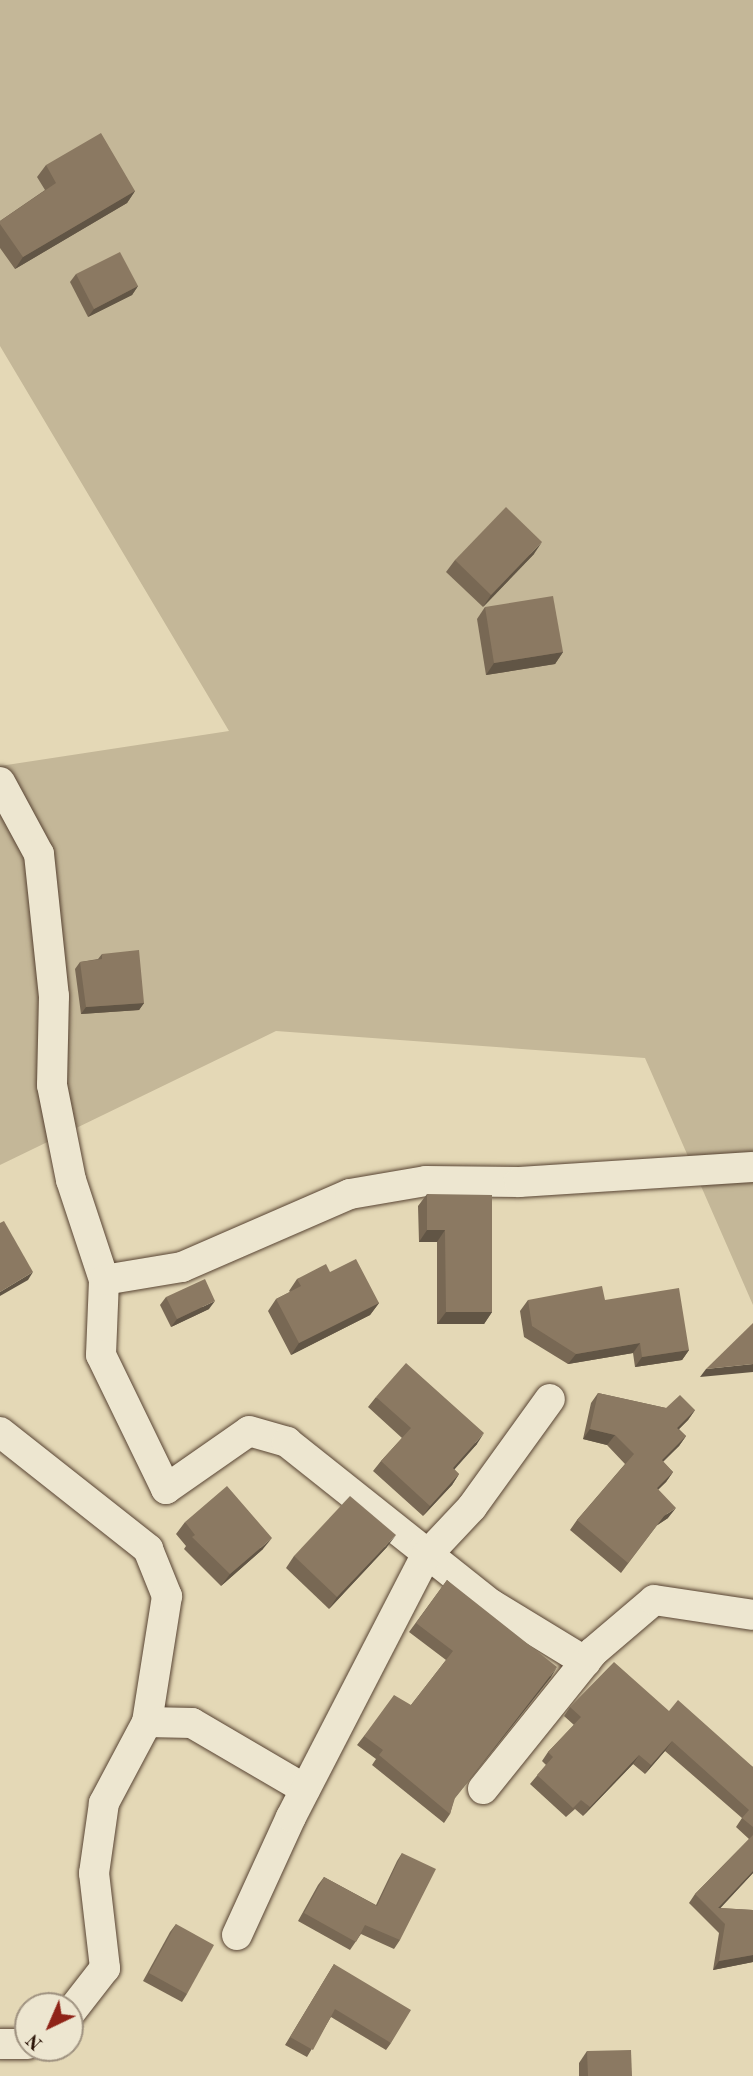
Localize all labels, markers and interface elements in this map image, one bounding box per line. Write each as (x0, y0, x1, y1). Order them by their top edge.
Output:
north arrow (14, 1992, 84, 2062)
text: N (24, 2029, 47, 2053)

